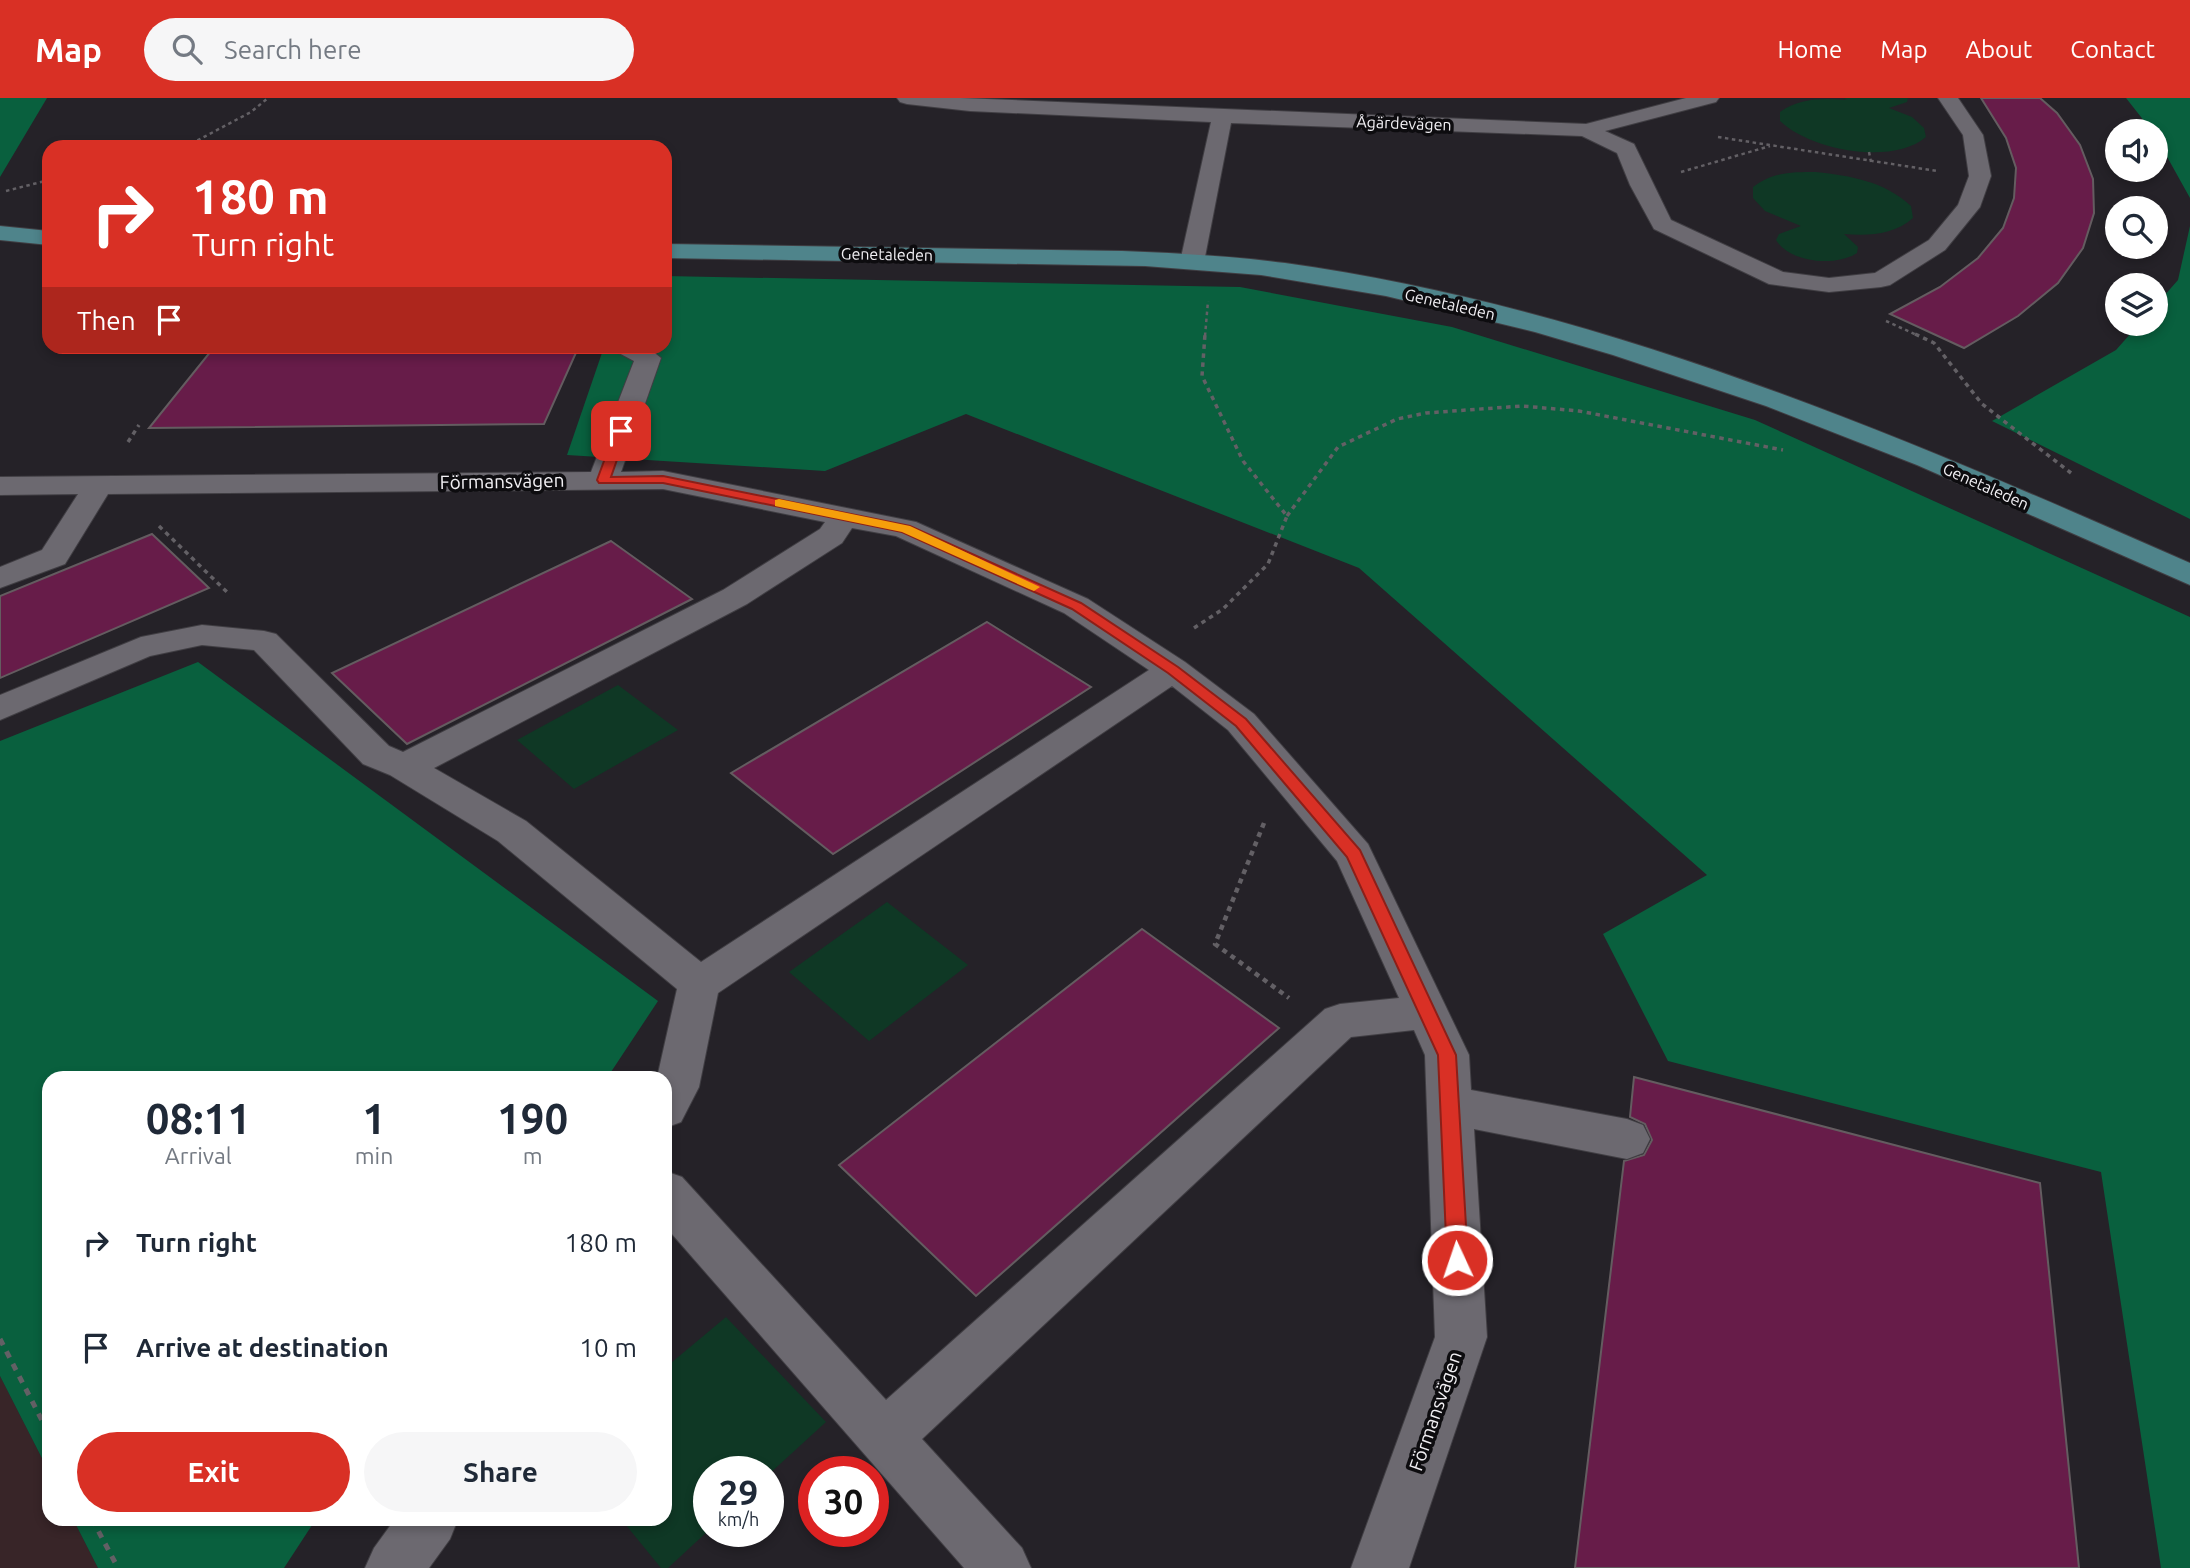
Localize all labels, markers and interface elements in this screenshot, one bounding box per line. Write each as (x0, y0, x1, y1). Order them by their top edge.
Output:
search box (144, 18, 634, 81)
icon: search (168, 30, 206, 68)
text: Map (35, 31, 102, 68)
text: Search here (224, 35, 362, 64)
text: Home (1777, 36, 1842, 63)
text: Map (1880, 36, 1927, 63)
text: About (1965, 36, 2032, 63)
text: Contact (2070, 36, 2155, 63)
street label: Ågärdevägen (1356, 112, 1452, 134)
map controls (2105, 119, 2168, 336)
button: sound (2105, 119, 2168, 182)
icon: right (77, 168, 168, 259)
text: 180 m (192, 168, 329, 223)
button: search (2105, 196, 2168, 259)
text: Turn right (192, 226, 334, 262)
street label: Genetaleden (841, 244, 933, 264)
button: layers (2105, 273, 2168, 336)
street label: Genetaleden (1403, 285, 1497, 323)
icon: arrive (150, 301, 188, 339)
text: Then (77, 306, 136, 335)
pin (591, 401, 651, 461)
icon: arrive (602, 412, 640, 450)
street label: Genetaleden (1940, 459, 2032, 513)
street label: Förmansvägen (439, 469, 565, 493)
text: 08:11 (146, 1095, 251, 1142)
text: 1 (362, 1095, 386, 1142)
text: 190 (497, 1095, 568, 1142)
text: Arrival (165, 1143, 232, 1168)
text: min (355, 1143, 393, 1168)
text: m (523, 1143, 543, 1168)
position arrow (1420, 1223, 1494, 1297)
icon: right (77, 1224, 115, 1262)
text: Turn right (136, 1228, 257, 1257)
text: 180 m (565, 1228, 637, 1257)
icon: arrive (77, 1329, 115, 1367)
text: Arrive at destination (136, 1333, 389, 1362)
text: 10 m (579, 1333, 637, 1362)
street label: Förmansvägen (1404, 1348, 1466, 1474)
button: Exit (77, 1432, 350, 1512)
button: Share (364, 1432, 637, 1512)
speed limit sign: 30 (798, 1456, 889, 1547)
text: 29 (719, 1472, 758, 1512)
text: km/h (718, 1509, 759, 1529)

